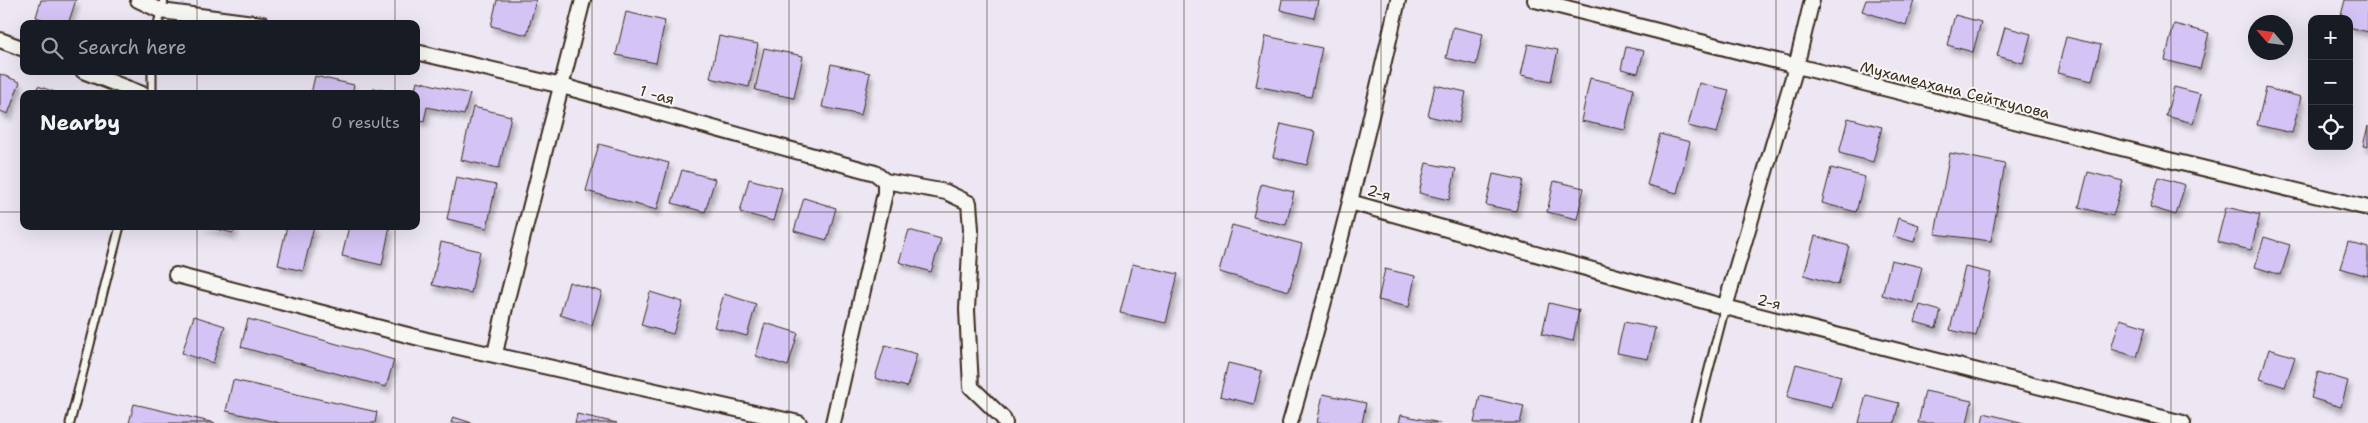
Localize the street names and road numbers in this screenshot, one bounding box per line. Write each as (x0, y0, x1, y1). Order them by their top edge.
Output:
street label: Мухамедхана Сейткулова (1858, 57, 2053, 123)
street label: 1 -ая (637, 80, 677, 110)
street label: 2-я (1365, 180, 1393, 206)
street label: 2-я (1755, 289, 1783, 315)

